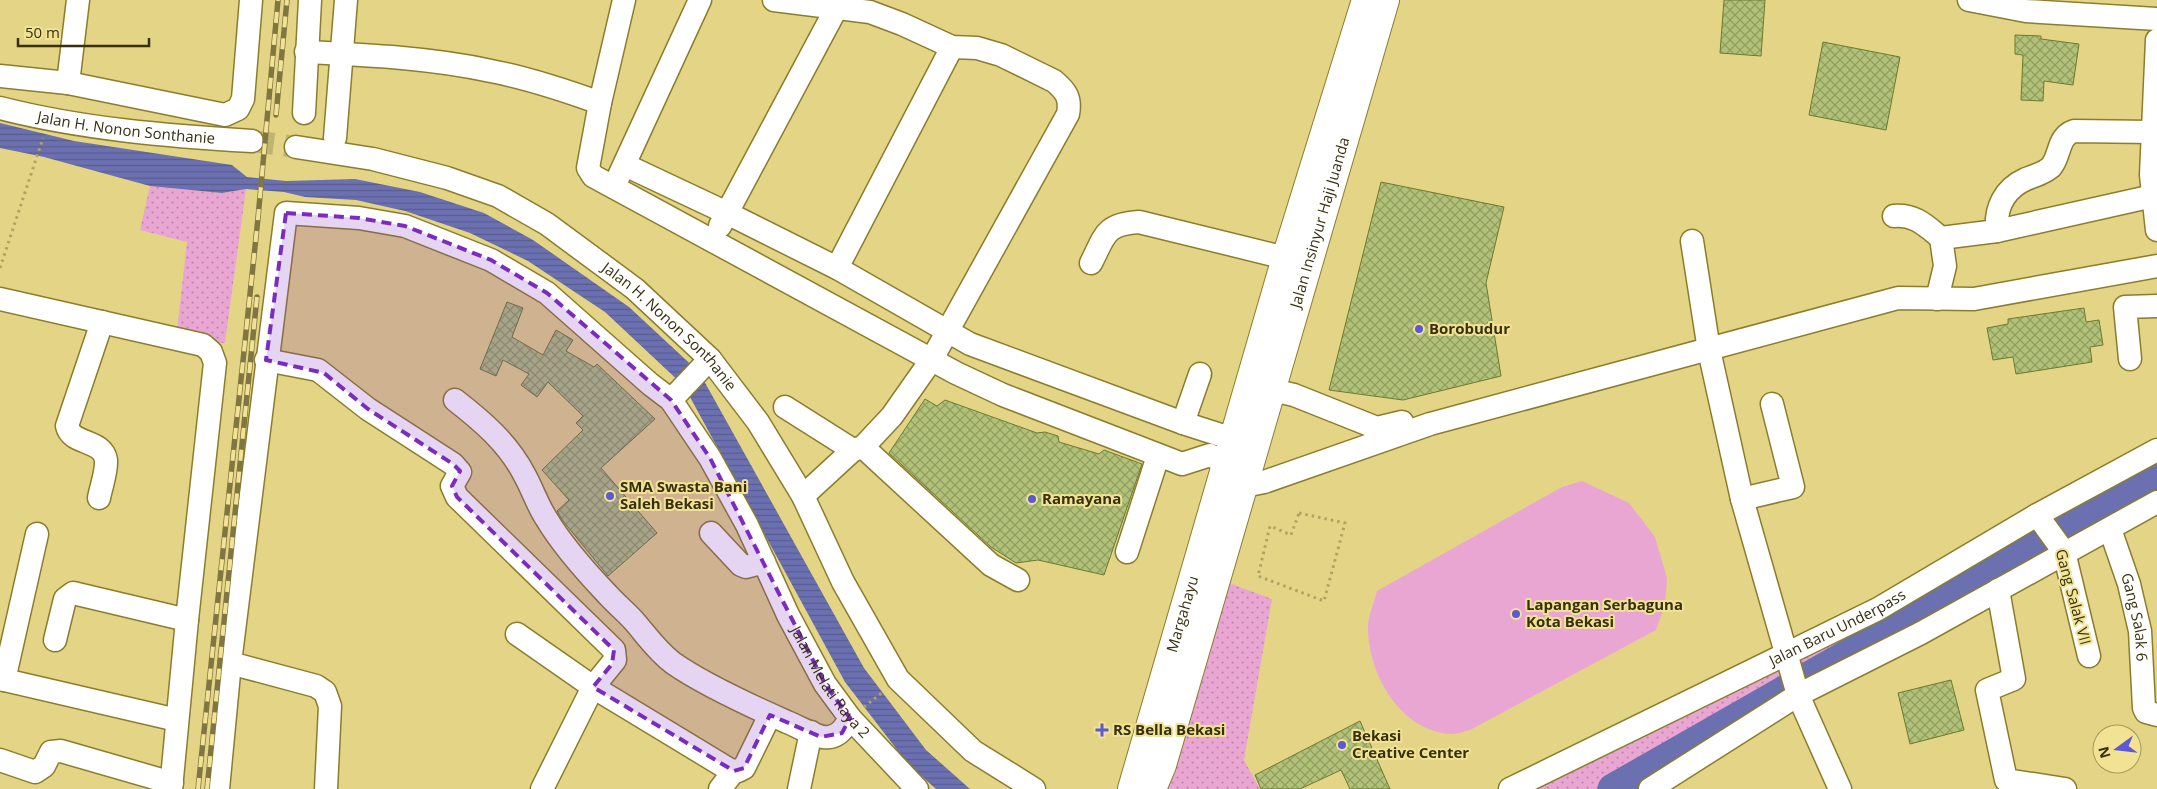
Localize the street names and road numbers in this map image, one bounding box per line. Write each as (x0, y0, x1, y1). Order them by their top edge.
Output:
street label: Jalan H. Nonon Sonthanie (34, 105, 216, 148)
street label: Jalan Insinyur Haji Juanda (1284, 134, 1354, 312)
street label: Jalan H. Nonon Sonthanie (597, 256, 742, 394)
street label: Gang Salak VII (2052, 547, 2096, 647)
street label: Gang Salak 6 (2117, 570, 2153, 662)
street label: Margahayu (1161, 573, 1202, 655)
street label: Jalan Baru Underpass (1764, 584, 1909, 671)
street label: Jalan Melati Raya 2 (786, 620, 875, 742)

